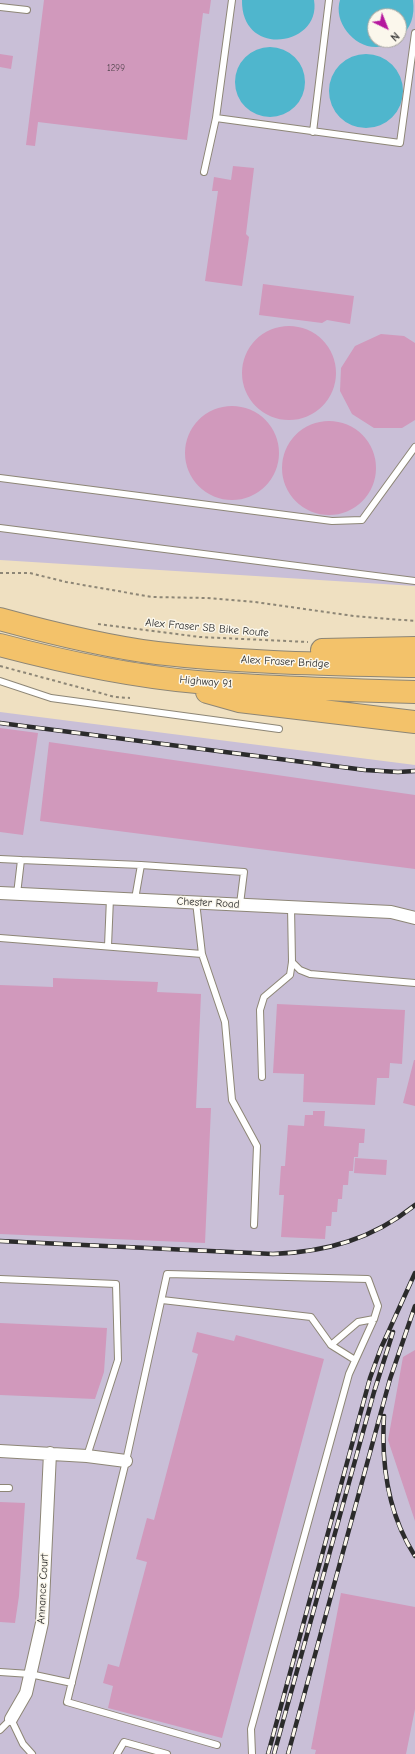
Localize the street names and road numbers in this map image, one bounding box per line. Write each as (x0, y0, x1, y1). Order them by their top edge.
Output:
street label: Alex Fraser SB Bike Route (145, 616, 269, 640)
street label: Alex Fraser Bridge (241, 653, 329, 671)
street label: Highway 91 (179, 673, 233, 691)
street label: Chester Road (176, 895, 240, 911)
street label: Annance Court (35, 1553, 51, 1625)

